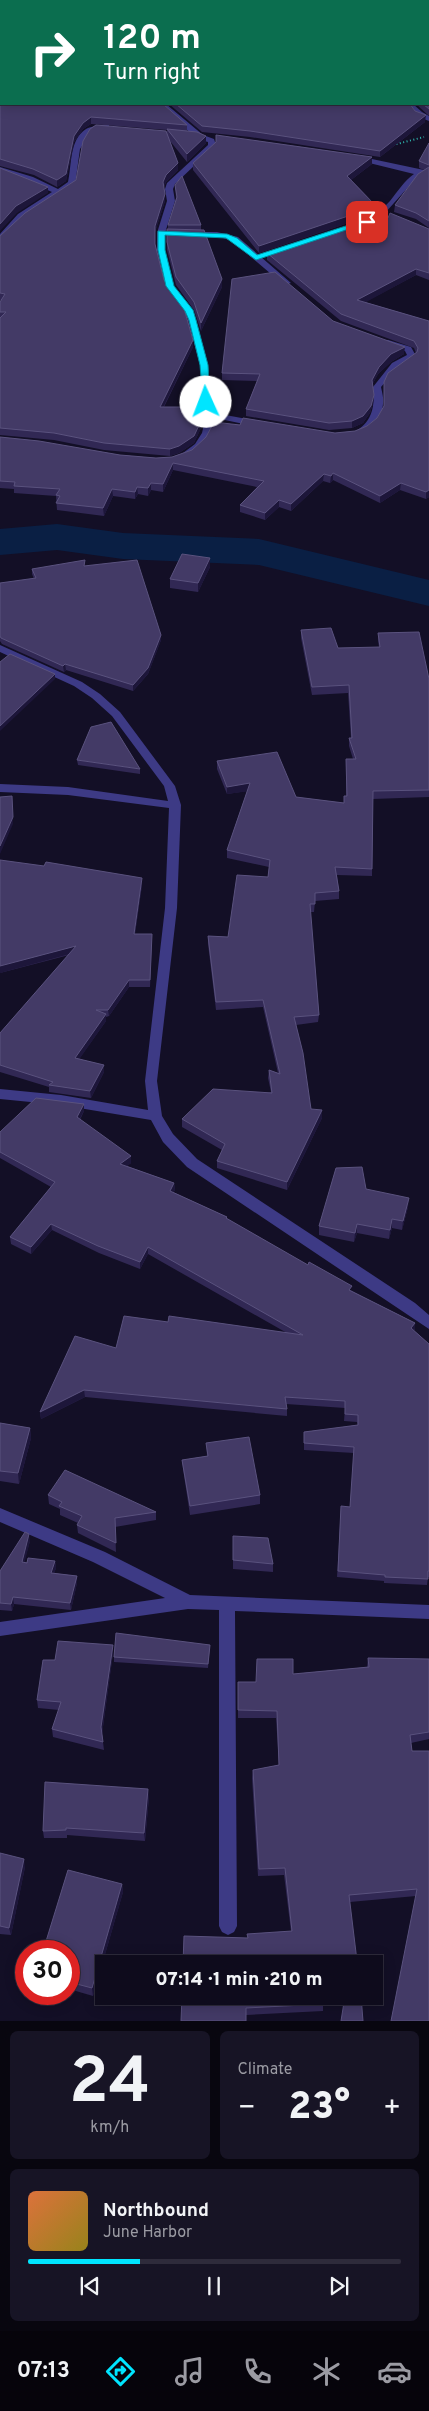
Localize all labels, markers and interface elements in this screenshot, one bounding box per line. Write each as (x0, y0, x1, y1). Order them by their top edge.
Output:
text: 120 m (103, 17, 201, 61)
icon: right (20, 20, 85, 85)
text: Turn right (103, 60, 200, 87)
pin (346, 201, 388, 243)
icon: arrive (353, 208, 381, 236)
position arrow (179, 375, 231, 427)
speed limit sign: 30 (15, 1940, 80, 2005)
text: 07:14 · 1 min · 210 m (155, 1968, 323, 1992)
text: 24 (69, 2044, 151, 2126)
text: Climate (238, 2060, 292, 2080)
text: 23° (288, 2084, 350, 2133)
text: − (238, 2091, 256, 2127)
text: + (383, 2091, 401, 2127)
text: km/h (90, 2118, 129, 2138)
text: Northbound (103, 2199, 209, 2223)
text: June Harbor (103, 2223, 192, 2243)
icon: previous (76, 2272, 104, 2300)
icon: pause (200, 2272, 228, 2300)
icon: next (325, 2272, 353, 2300)
icon: directions (103, 2354, 138, 2389)
icon: music (172, 2354, 207, 2389)
icon: phone (240, 2354, 275, 2389)
icon: climate (309, 2354, 344, 2389)
icon: car (377, 2354, 412, 2389)
text: 07:13 (17, 2358, 70, 2385)

